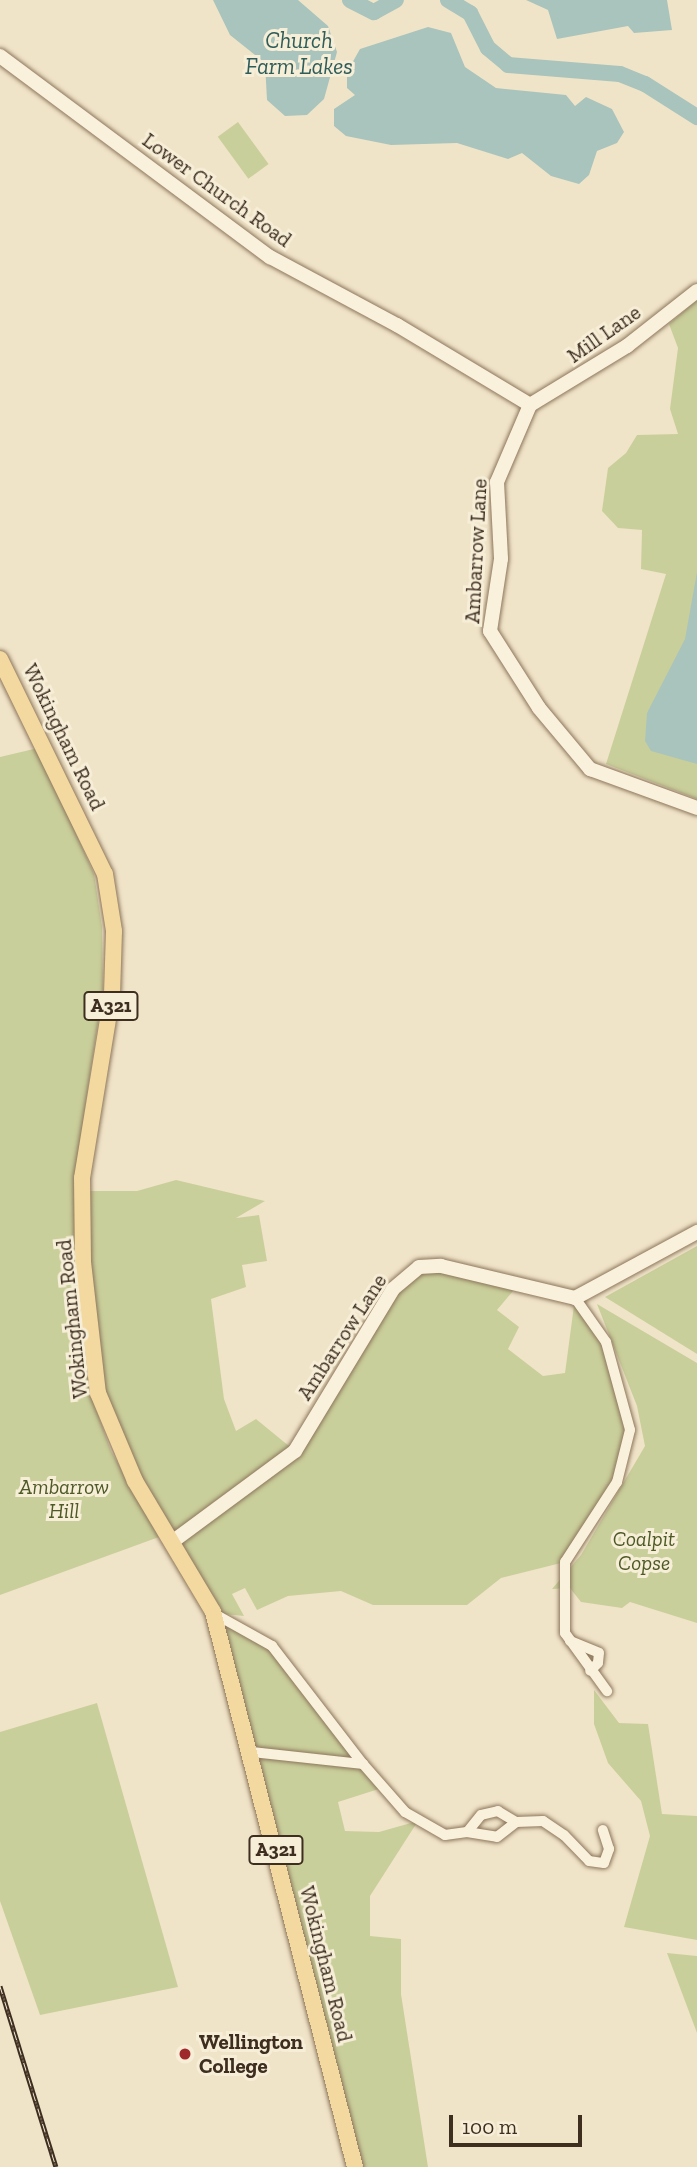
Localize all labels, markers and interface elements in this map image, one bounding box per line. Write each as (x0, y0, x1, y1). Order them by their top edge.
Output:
water label: Church Farm Lakes (245, 26, 353, 80)
street label: Lower Church Road (137, 127, 297, 253)
street label: Mill Lane (562, 300, 646, 368)
street label: Ambarrow Lane (460, 478, 492, 624)
street label: Wokingham Road (18, 660, 110, 814)
road number: A321 (83, 990, 139, 1022)
street label: Wokingham Road (51, 1238, 93, 1400)
street label: Ambarrow Lane (292, 1269, 392, 1405)
park label: Ambarrow Hill (19, 1474, 109, 1524)
park label: Coalpit Copse (613, 1526, 675, 1576)
road number: A321 (248, 1834, 304, 1866)
street label: Wokingham Road (294, 1883, 358, 2045)
place label: Wellington College (199, 2029, 303, 2079)
marker: Wellington College (177, 2046, 193, 2062)
scale bar (452, 2100, 585, 2144)
text: 100 m (462, 2114, 517, 2139)

